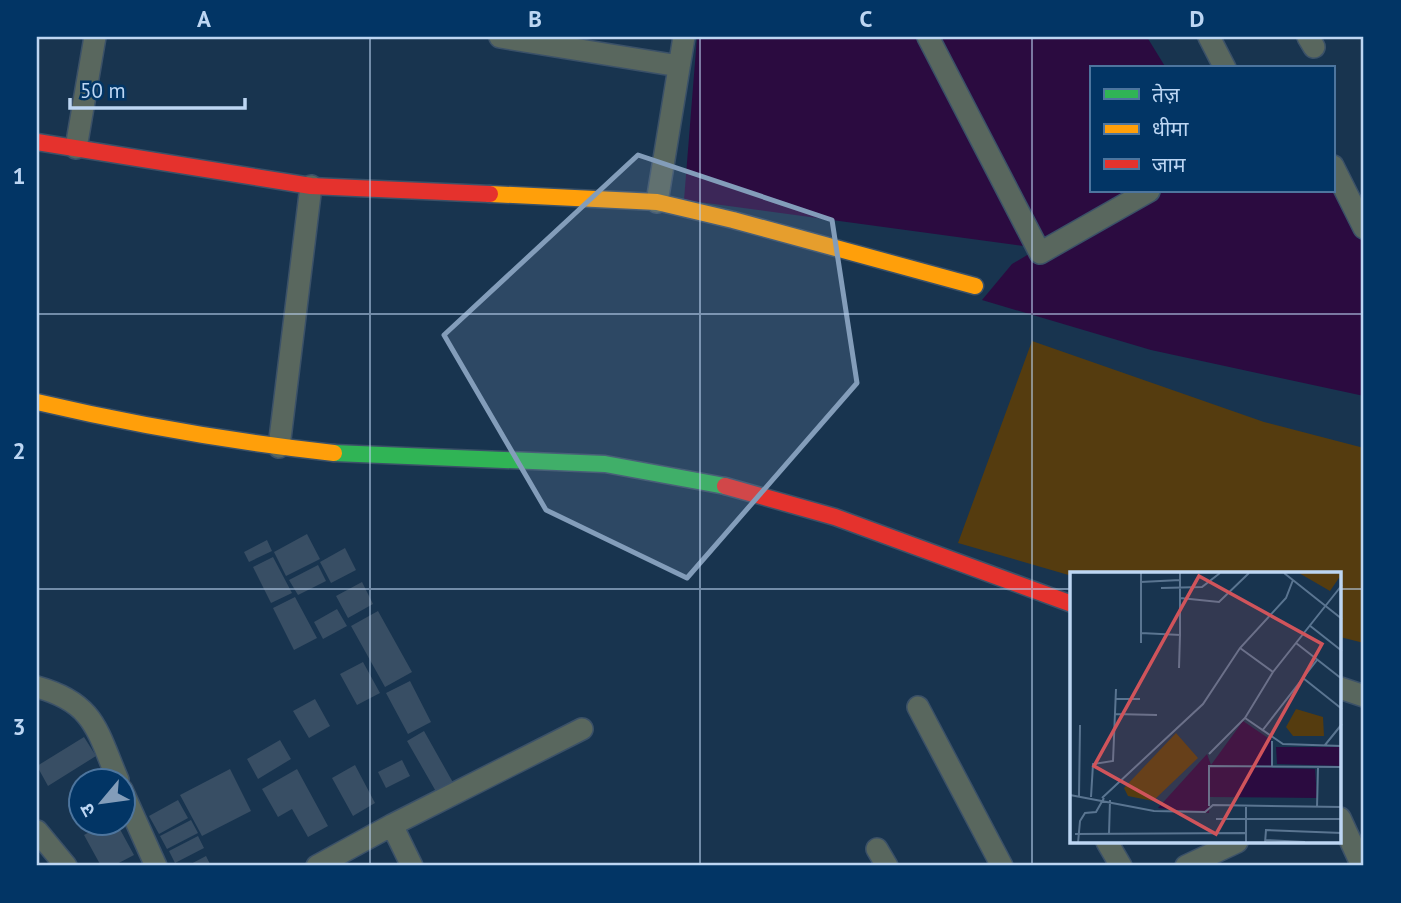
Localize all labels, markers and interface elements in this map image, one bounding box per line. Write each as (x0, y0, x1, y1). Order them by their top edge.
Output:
text: A (197, 4, 211, 33)
text: B (528, 4, 542, 33)
text: C (860, 4, 873, 33)
text: D (1190, 4, 1204, 33)
scale bar (70, 66, 245, 110)
legend (1090, 66, 1334, 192)
text: 50 m (80, 77, 126, 104)
text: तेज़ (1152, 81, 1180, 108)
text: धीमा (1152, 115, 1189, 142)
text: जाम (1152, 151, 1186, 178)
text: 1 (12, 161, 26, 190)
text: 2 (12, 436, 26, 465)
inset map (1070, 572, 1342, 844)
text: 3 (12, 712, 26, 741)
north arrow (66, 766, 136, 836)
text: उ (74, 799, 100, 821)

